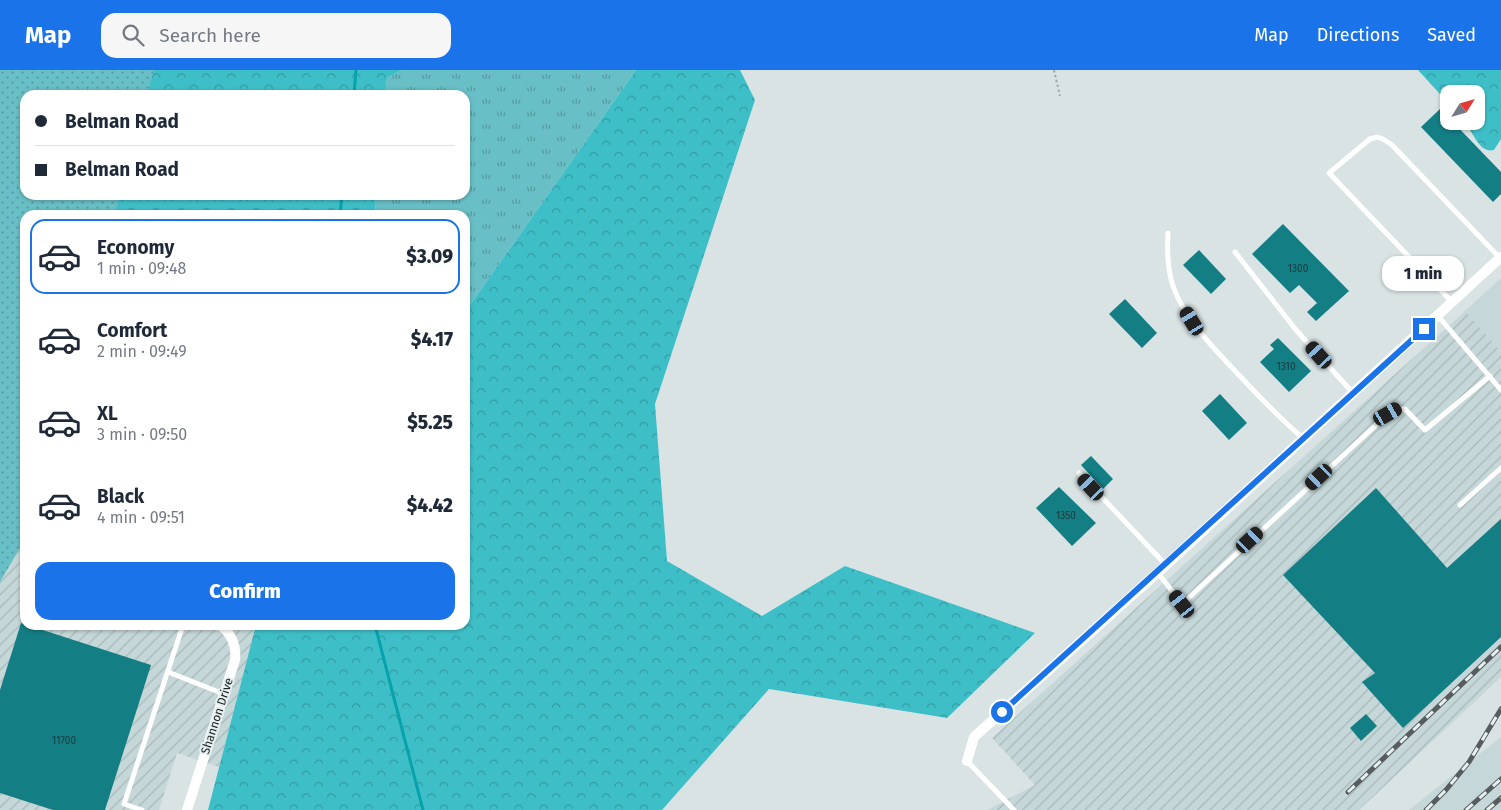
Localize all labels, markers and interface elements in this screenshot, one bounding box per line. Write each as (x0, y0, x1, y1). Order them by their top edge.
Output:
search box (101, 13, 451, 58)
text: Map (25, 21, 71, 49)
icon: search (119, 21, 147, 49)
text: Search here (159, 24, 261, 47)
text: Map (1254, 24, 1289, 46)
text: Directions (1317, 24, 1399, 46)
text: Saved (1427, 24, 1476, 46)
north arrow (1440, 85, 1485, 130)
map controls (1440, 85, 1485, 130)
text: Belman Road (65, 110, 179, 133)
text: Belman Road (65, 158, 179, 181)
icon: car (37, 234, 82, 279)
text: Economy (97, 236, 174, 259)
text: $3.09 (406, 245, 453, 268)
callout: 1 min (1383, 256, 1465, 292)
text: 1 min · 09:48 (97, 259, 186, 278)
house number: 1300 (1288, 263, 1309, 275)
text: 1 min (1404, 264, 1442, 283)
car (1177, 304, 1206, 338)
icon: car (37, 317, 82, 362)
route end (1413, 318, 1435, 340)
text: Comfort (97, 319, 167, 342)
text: $4.17 (411, 328, 453, 351)
car (1303, 339, 1334, 371)
text: 2 min · 09:49 (97, 342, 187, 361)
house number: 1310 (1277, 361, 1296, 373)
icon: car (37, 400, 82, 445)
car (1371, 400, 1404, 428)
text: XL (97, 402, 118, 425)
text: $5.25 (407, 411, 453, 434)
text: 3 min · 09:50 (97, 425, 187, 444)
car (1302, 461, 1335, 493)
car (1075, 471, 1106, 503)
icon: car (37, 483, 82, 528)
text: Black (97, 485, 144, 508)
text: $4.42 (407, 494, 453, 517)
text: 4 min · 09:51 (97, 508, 185, 527)
house number: 1350 (1056, 510, 1076, 522)
car (1233, 524, 1266, 556)
button: Confirm (35, 562, 455, 620)
car (1166, 588, 1197, 620)
street label: Shannon Drive (198, 676, 236, 756)
route start (991, 701, 1013, 723)
house number: 11700 (52, 735, 76, 747)

